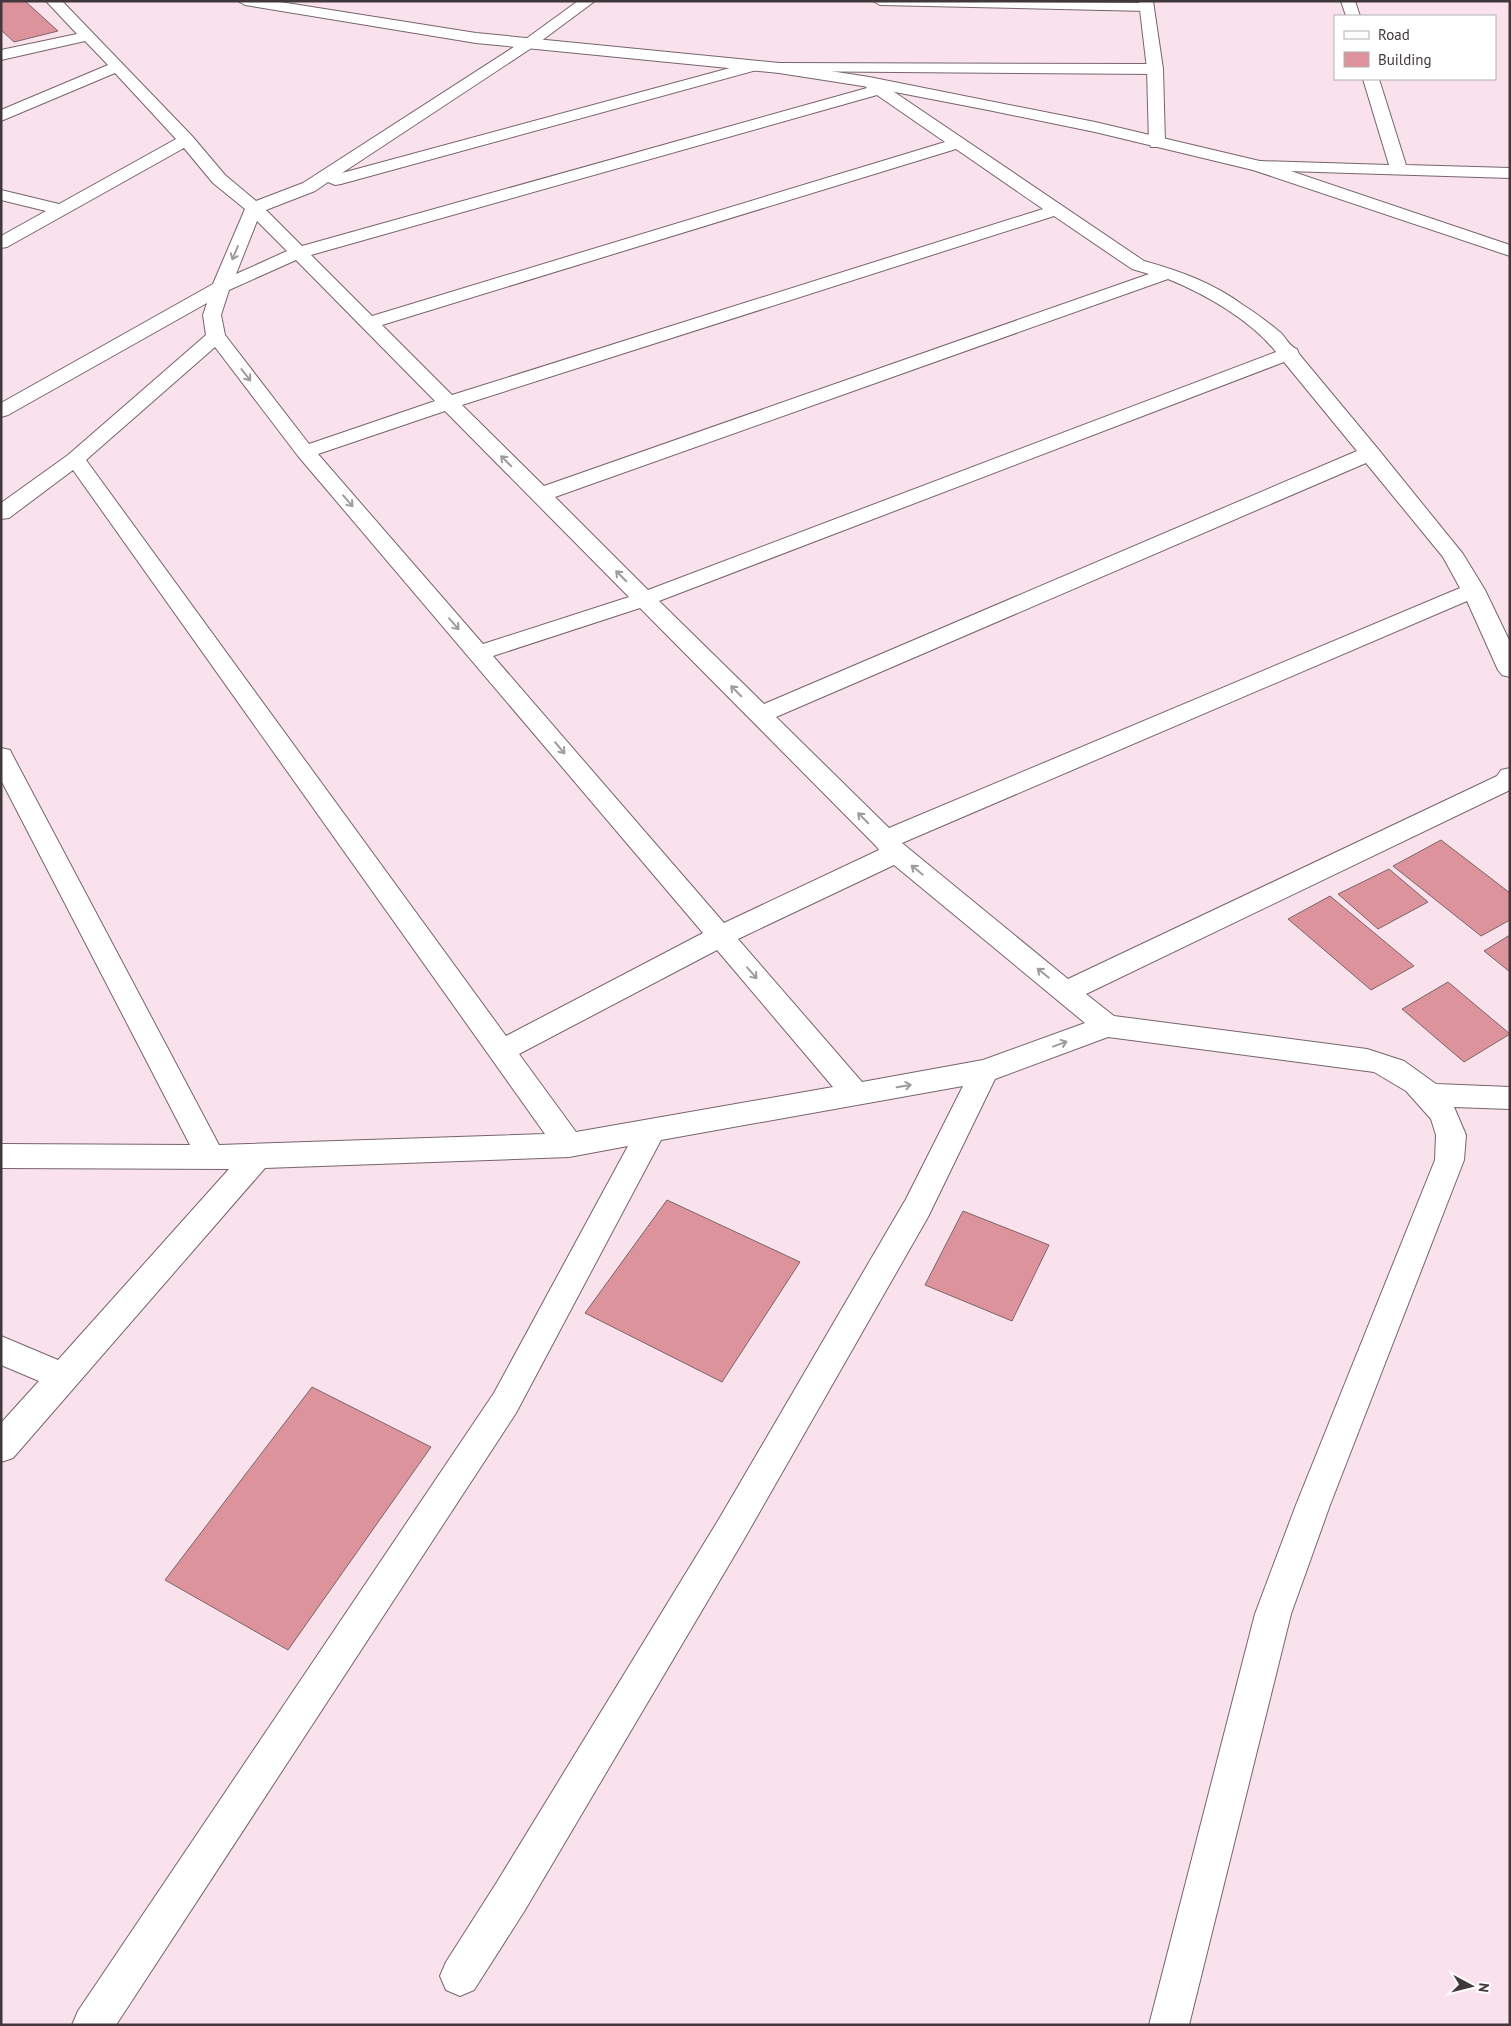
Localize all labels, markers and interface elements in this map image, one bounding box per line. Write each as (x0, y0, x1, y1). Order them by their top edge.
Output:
legend (1334, 15, 1496, 80)
text: Road (1378, 25, 1410, 44)
text: Building (1378, 50, 1432, 69)
one-way arrow (230, 245, 239, 260)
one-way arrow (240, 368, 251, 381)
one-way arrow (499, 455, 512, 467)
one-way arrow (342, 494, 353, 507)
one-way arrow (614, 570, 627, 582)
one-way arrow (448, 617, 459, 630)
one-way arrow (730, 685, 742, 697)
one-way arrow (554, 741, 565, 754)
one-way arrow (857, 811, 869, 824)
one-way arrow (911, 865, 924, 876)
one-way arrow (746, 966, 757, 979)
one-way arrow (1036, 968, 1049, 979)
one-way arrow (1052, 1039, 1067, 1048)
one-way arrow (895, 1080, 911, 1090)
north arrow (1446, 1961, 1496, 2011)
text: N (1474, 1982, 1493, 1993)

